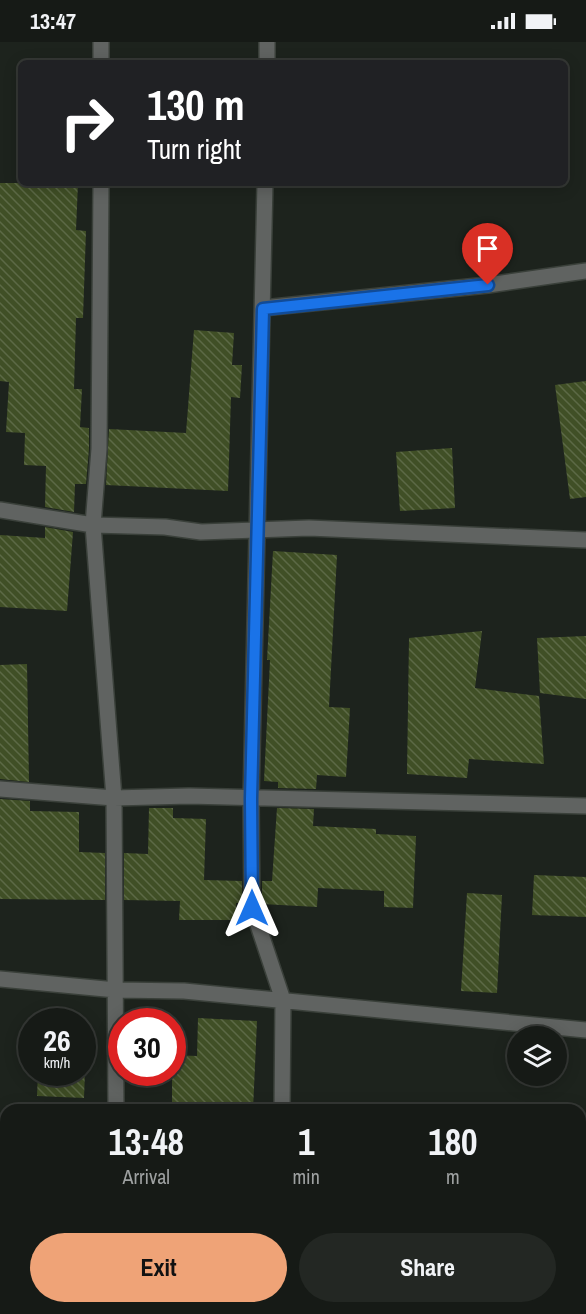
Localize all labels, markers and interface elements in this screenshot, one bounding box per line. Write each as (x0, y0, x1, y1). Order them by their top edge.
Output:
text: 13:47 (30, 6, 76, 36)
text: 130 m (147, 77, 245, 133)
icon: right (48, 84, 126, 162)
text: Turn right (147, 131, 241, 167)
pin (462, 223, 513, 285)
icon: arrive (471, 232, 504, 265)
position arrow (220, 876, 284, 940)
speed limit sign: 30 (108, 1008, 186, 1086)
text: 26 (43, 1020, 71, 1060)
map controls (507, 1026, 567, 1086)
button: layers (507, 1026, 567, 1086)
text: km/h (44, 1052, 70, 1073)
text: 13:48 (108, 1118, 184, 1166)
text: 1 (298, 1118, 314, 1166)
text: 180 (428, 1118, 478, 1166)
text: Arrival (123, 1163, 170, 1190)
text: min (292, 1163, 320, 1190)
text: m (446, 1163, 460, 1190)
button: Exit (30, 1233, 287, 1302)
button: Share (299, 1233, 556, 1302)

